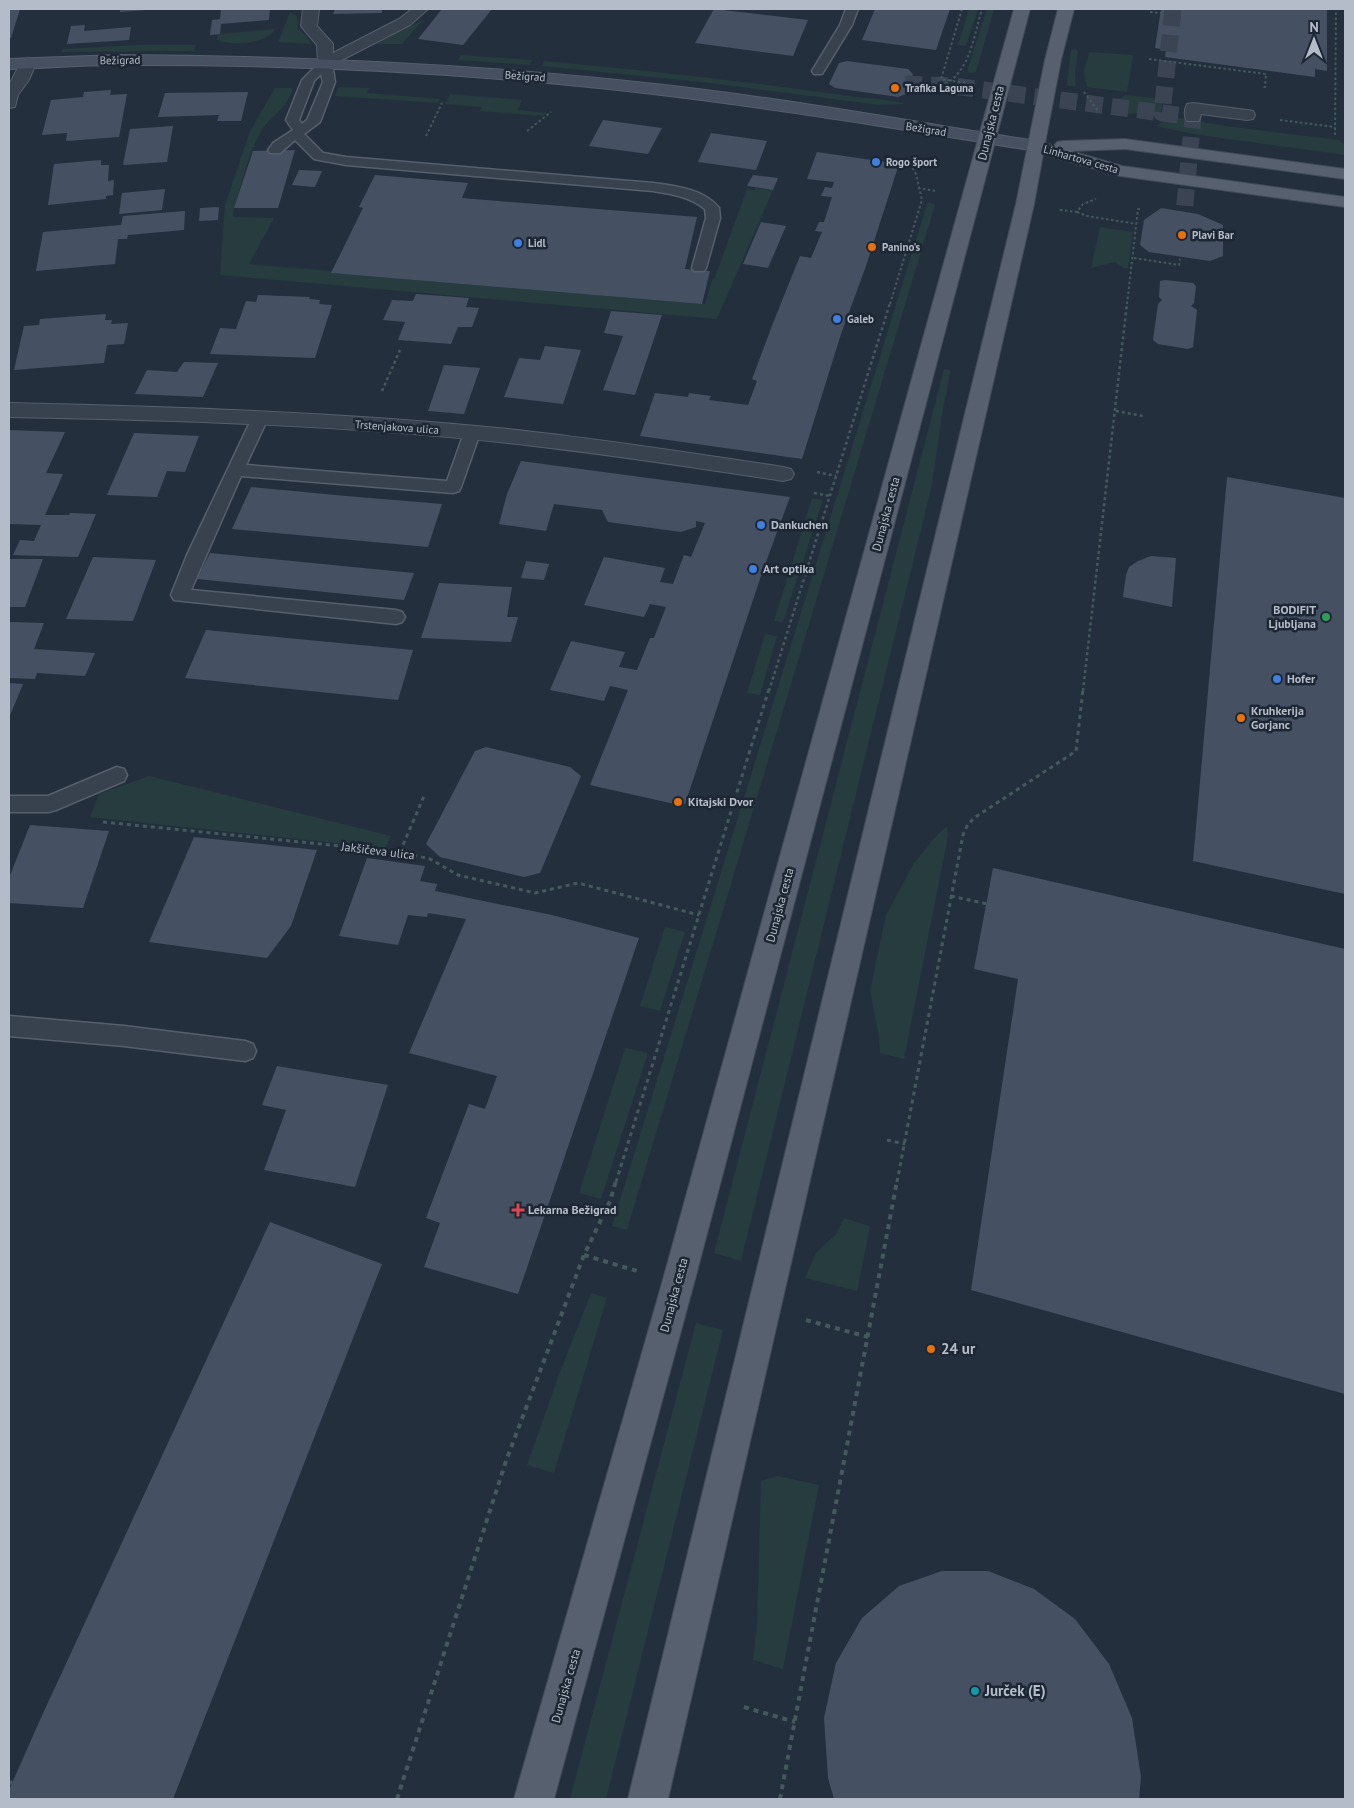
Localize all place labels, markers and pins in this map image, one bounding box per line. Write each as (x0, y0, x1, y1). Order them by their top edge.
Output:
place label: Trafika Laguna (905, 81, 974, 95)
marker: Trafika Laguna (889, 82, 901, 94)
place label: Rogo šport (886, 155, 937, 169)
marker: Rogo šport (870, 156, 882, 168)
place label: Plavi Bar (1192, 228, 1234, 242)
marker: Plavi Bar (1176, 229, 1188, 241)
place label: Lidl (528, 236, 547, 250)
marker: Lidl (512, 237, 524, 249)
place label: Panino's (882, 240, 920, 254)
marker: Panino's (866, 241, 878, 253)
place label: Galeb (847, 312, 874, 326)
marker: Galeb (831, 313, 843, 325)
place label: Dankuchen (771, 517, 828, 532)
marker: Dankuchen (755, 519, 767, 531)
place label: Art optika (763, 561, 814, 576)
marker: Art optika (747, 563, 759, 575)
place label: BODIFIT Ljubljana (1269, 602, 1316, 631)
marker: BODIFIT Ljubljana (1320, 611, 1332, 623)
place label: Hofer (1287, 671, 1316, 686)
marker: Hofer (1271, 673, 1283, 685)
place label: Kruhkerija Gorjanc (1251, 703, 1304, 732)
marker: Kruhkerija Gorjanc (1235, 712, 1247, 724)
place label: Kitajski Dvor (688, 794, 754, 809)
marker: Kitajski Dvor (672, 796, 684, 808)
place label: Lekarna Bežigrad (528, 1202, 616, 1217)
marker: Lekarna Bežigrad (512, 1204, 524, 1216)
place label: 24 ur (941, 1339, 976, 1358)
marker: 24 ur (925, 1343, 937, 1355)
place label: Jurček (E) (984, 1681, 1046, 1700)
marker: Jurček (E) (969, 1685, 981, 1697)

